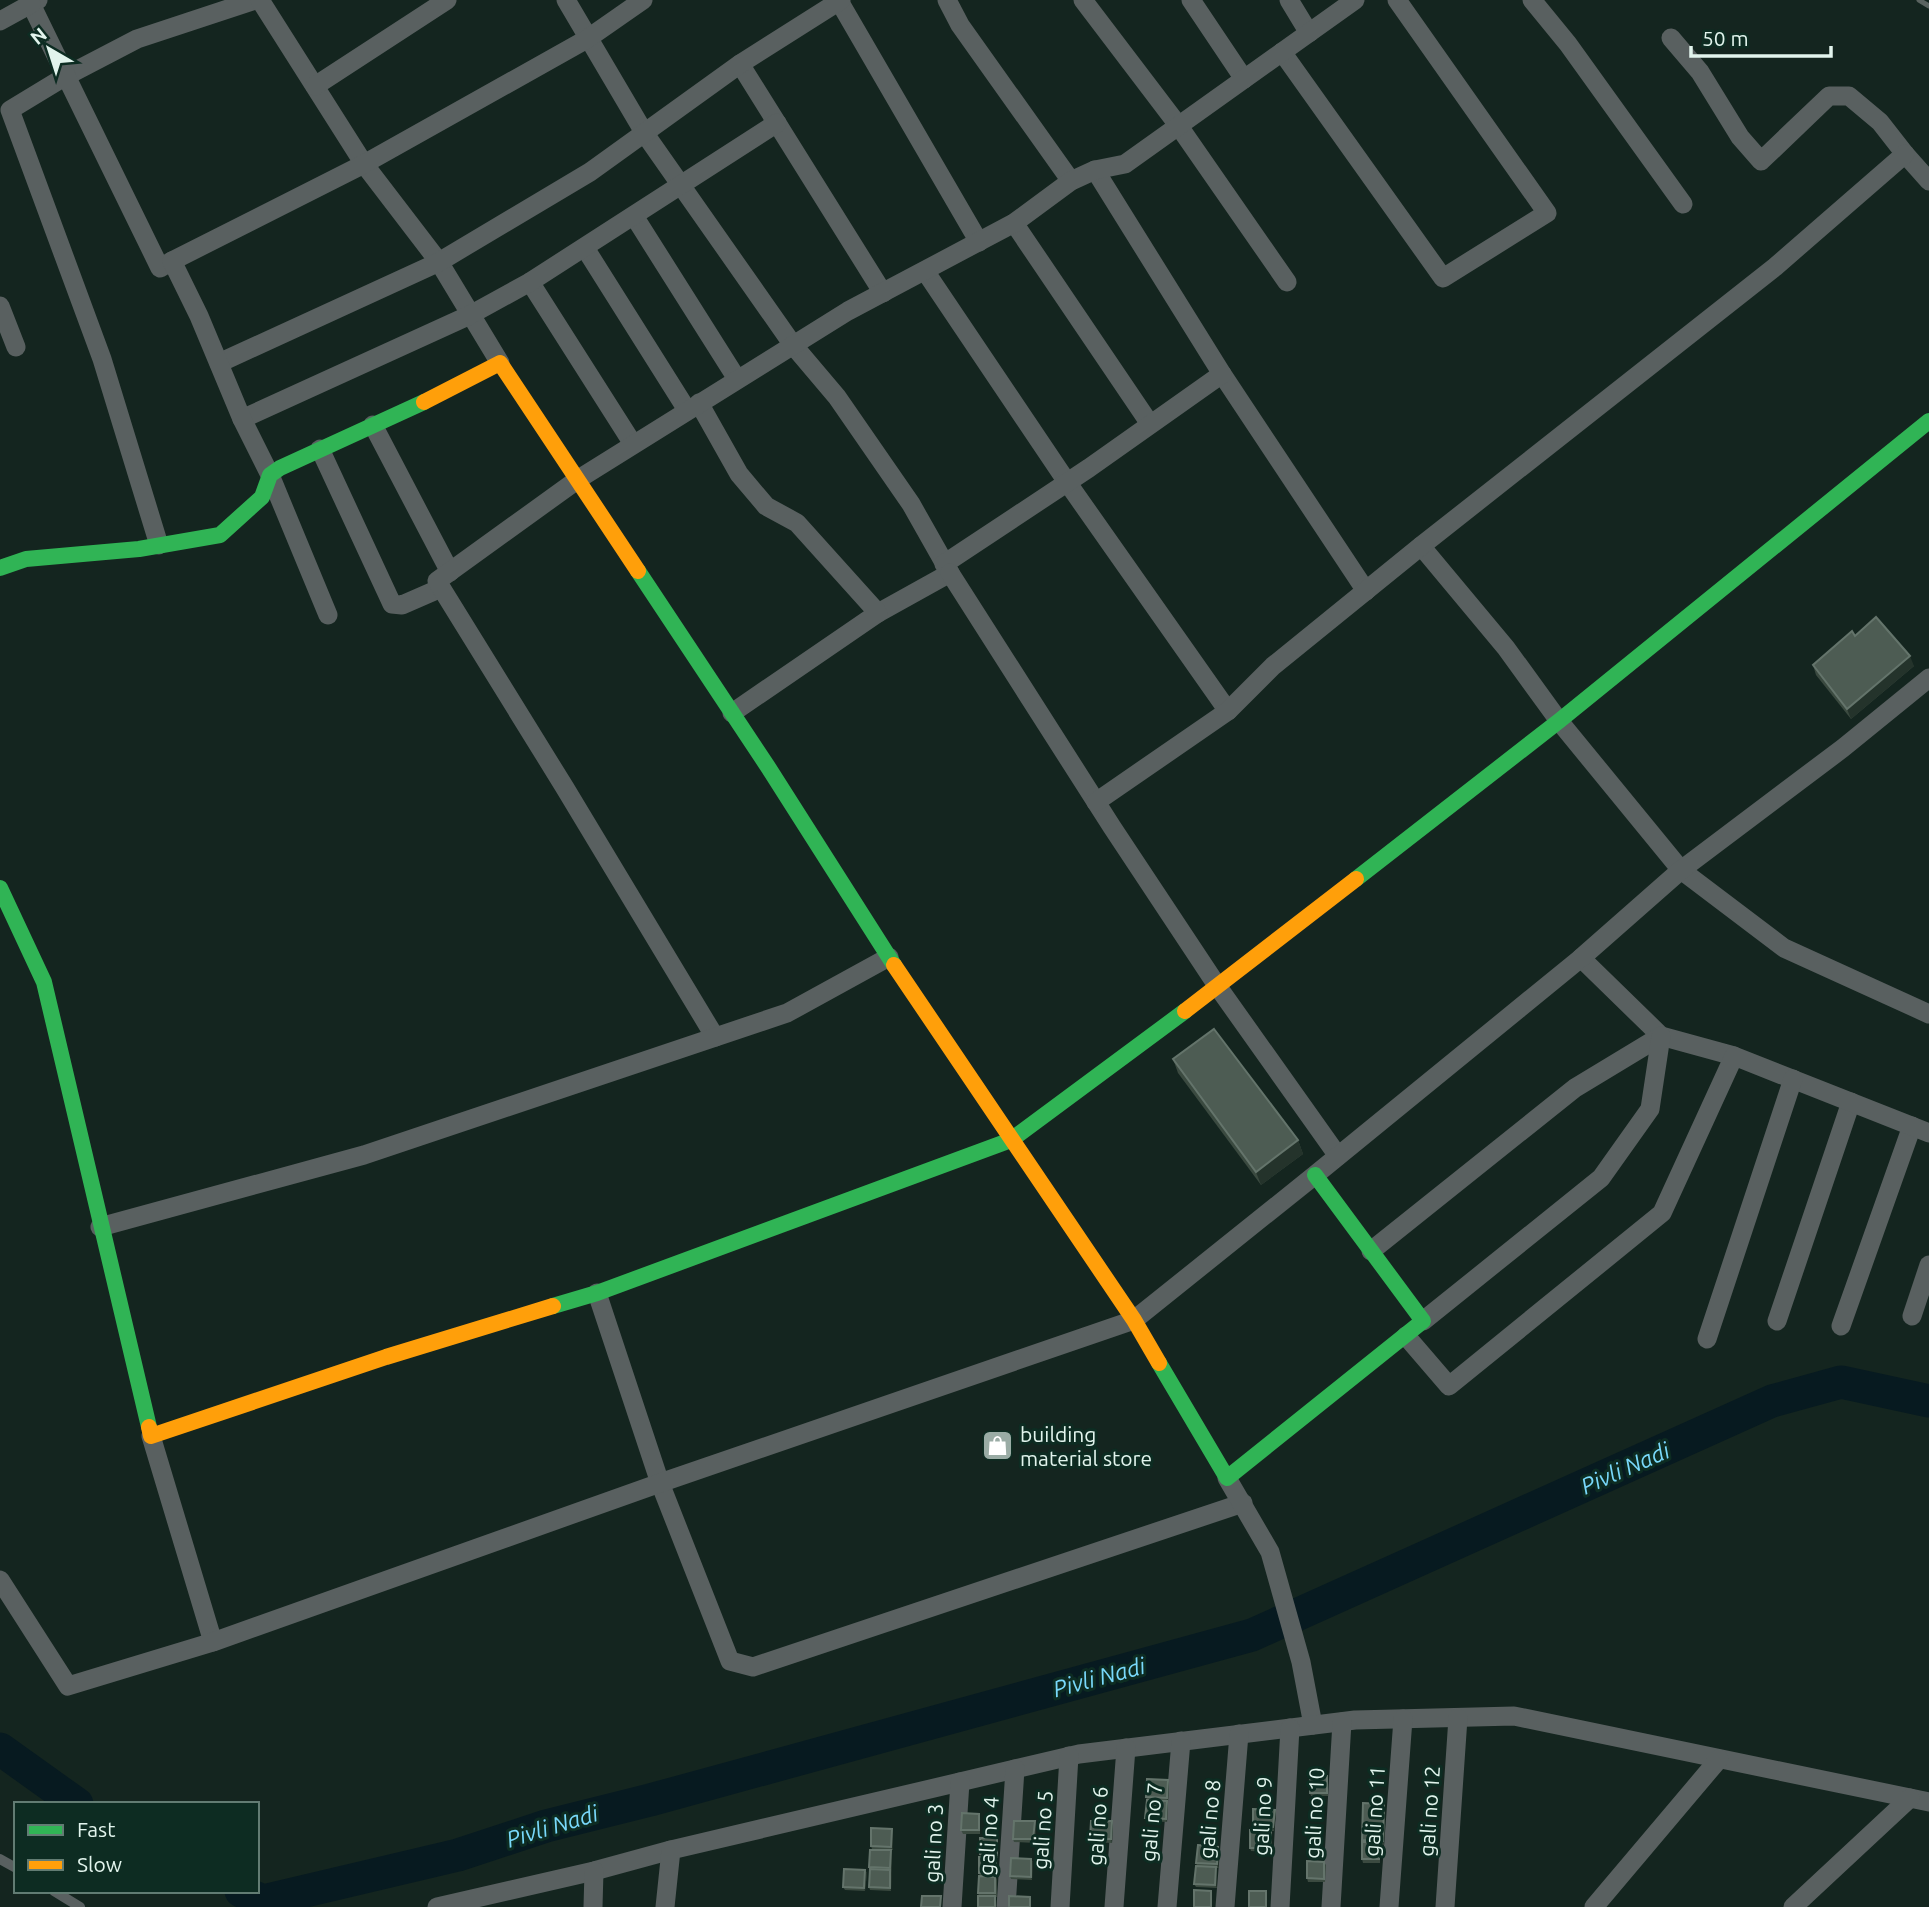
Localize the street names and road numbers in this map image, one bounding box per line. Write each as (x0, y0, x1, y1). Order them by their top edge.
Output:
street label: gali no 11 (1359, 1765, 1389, 1857)
street label: gali no 12 (1414, 1765, 1444, 1857)
street label: gali no 10 (1300, 1767, 1328, 1859)
street label: gali no 9 (1248, 1776, 1276, 1856)
street label: gali no 8 (1194, 1778, 1224, 1860)
street label: gali no 7 (1136, 1781, 1166, 1863)
street label: gali no 6 (1082, 1786, 1112, 1866)
street label: gali no 5 (1027, 1790, 1057, 1870)
street label: gali no 4 (973, 1796, 1003, 1876)
street label: gali no 3 (919, 1803, 947, 1883)

